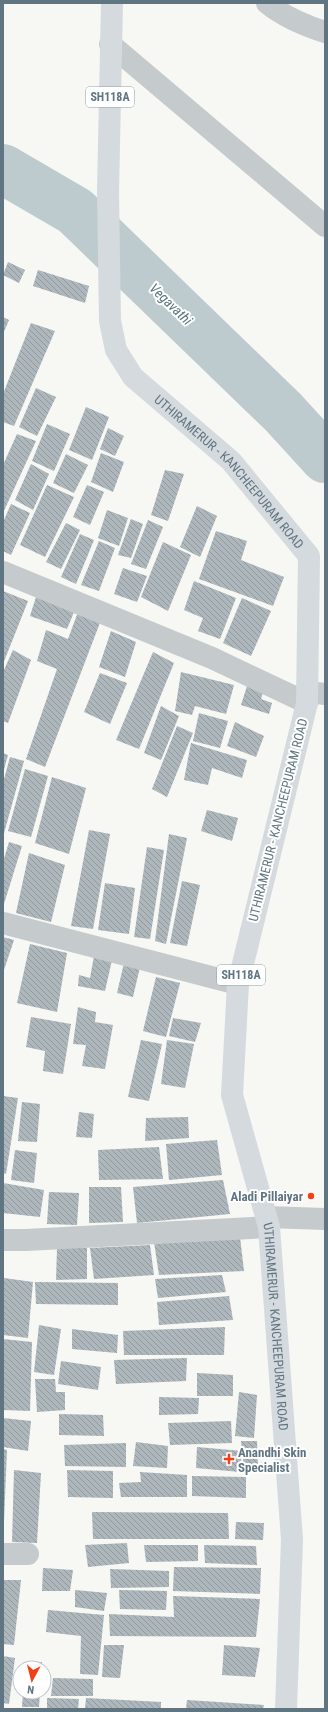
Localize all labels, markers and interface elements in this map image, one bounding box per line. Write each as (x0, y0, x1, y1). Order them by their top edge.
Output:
road number: SH118A (86, 87, 134, 107)
water label: Vegavathi (146, 280, 196, 329)
street label: UTHIRAMERUR - KANCHEEPURAM ROAD (152, 392, 307, 551)
street label: UTHIRAMERUR - KANCHEEPURAM ROAD (245, 717, 311, 923)
road number: SH118A (217, 965, 265, 985)
place label: Aladi Pillaiyar (230, 1189, 304, 1204)
marker: Aladi Pillaiyar (306, 1191, 316, 1201)
street label: UTHIRAMERUR - KANCHEEPURAM ROAD (261, 1221, 291, 1431)
place label: Anandhi Skin Specialist (238, 1445, 306, 1475)
marker: Anandhi Skin Specialist (223, 1453, 235, 1465)
north arrow (12, 1660, 52, 1700)
text: N (26, 1683, 35, 1696)

